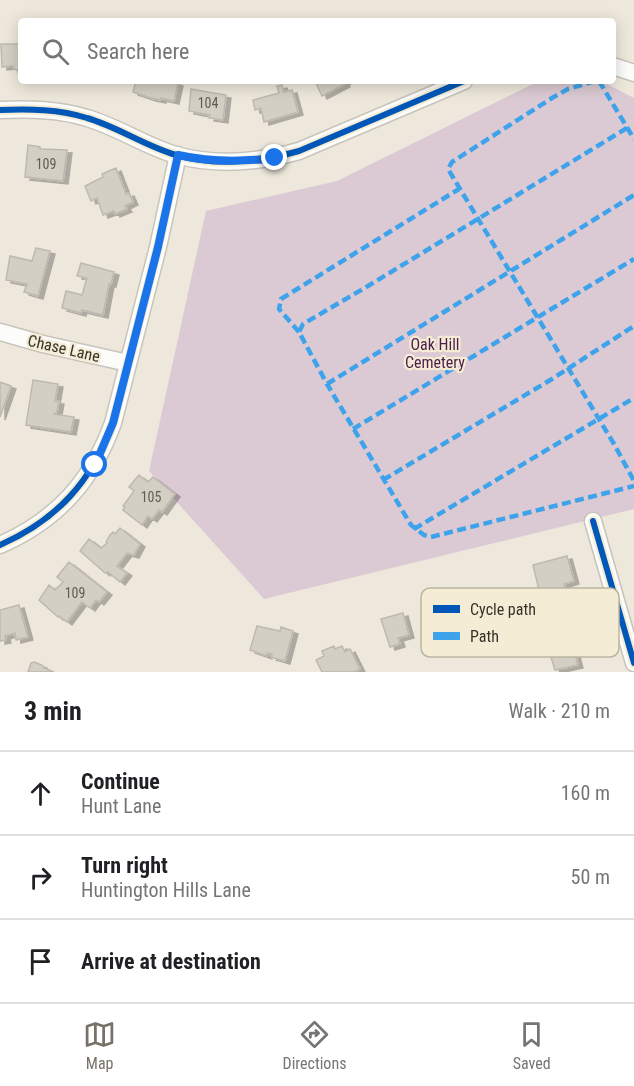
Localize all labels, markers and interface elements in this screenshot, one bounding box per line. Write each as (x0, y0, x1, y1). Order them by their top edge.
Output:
search box (18, 18, 616, 84)
icon: search (39, 35, 72, 68)
text: Search here (87, 39, 189, 64)
house number: 104 (198, 95, 218, 111)
route end (261, 144, 287, 170)
house number: 109 (36, 156, 56, 172)
street label: Chase Lane (26, 331, 102, 366)
park label: Oak Hill Cemetery (405, 335, 465, 372)
route start (81, 451, 107, 477)
house number: 105 (141, 489, 161, 505)
house number: 109 (65, 585, 85, 601)
legend (421, 588, 619, 657)
text: Cycle path (470, 600, 536, 619)
text: Path (470, 627, 499, 646)
text: 3 min (24, 696, 82, 726)
text: Walk · 210 m (509, 699, 610, 723)
text: Continue (81, 769, 160, 794)
icon: ahead (24, 777, 57, 810)
text: 160 m (561, 781, 610, 805)
text: Hunt Lane (81, 794, 161, 818)
text: Turn right (81, 853, 168, 878)
icon: right (24, 861, 57, 894)
text: 50 m (571, 865, 610, 889)
text: Huntington Hills Lane (81, 878, 251, 902)
icon: arrive (24, 945, 57, 978)
text: Arrive at destination (81, 949, 261, 974)
tab: Map (83, 1018, 116, 1073)
tab: Directions (283, 1018, 346, 1073)
tab: Saved (513, 1018, 551, 1073)

